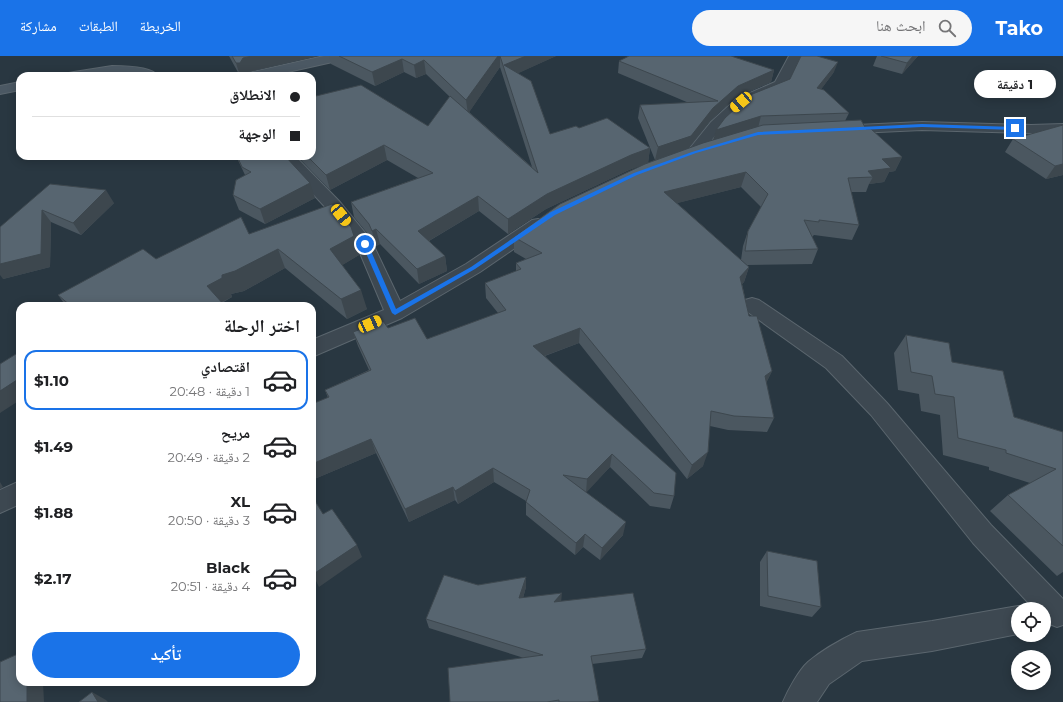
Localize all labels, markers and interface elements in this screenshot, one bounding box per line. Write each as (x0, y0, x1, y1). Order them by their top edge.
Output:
search box (692, 10, 972, 46)
text: ابحث هنا (876, 16, 926, 35)
text: مشاركة (20, 17, 57, 35)
text: الطبقات (79, 17, 118, 35)
text: الخريطة (140, 17, 181, 35)
icon: search (936, 17, 958, 39)
text: Tako (996, 17, 1043, 40)
callout: 1 دقيقة (974, 70, 1056, 98)
text: 1 دقيقة (997, 76, 1033, 92)
text: الانطلاق (230, 85, 276, 104)
car (728, 90, 754, 114)
route end (1006, 119, 1024, 137)
text: الوجهة (238, 124, 276, 143)
car (329, 202, 353, 228)
route start (356, 235, 374, 253)
car (357, 314, 383, 334)
text: اختر الرحلة (224, 315, 300, 337)
text: اقتصادي (201, 357, 250, 376)
icon: car (262, 362, 298, 398)
text: $1.10 (34, 371, 69, 390)
text: 1 دقيقة · 20:48 (170, 383, 250, 399)
text: مريح (221, 423, 250, 442)
icon: car (262, 428, 298, 464)
text: $1.49 (34, 437, 73, 456)
text: 2 دقيقة · 20:49 (168, 449, 250, 465)
text: XL (231, 492, 250, 511)
icon: car (262, 494, 298, 530)
text: $1.88 (34, 503, 73, 522)
text: 3 دقيقة · 20:50 (168, 512, 250, 528)
text: Black (206, 558, 250, 577)
icon: car (262, 560, 298, 596)
text: $2.17 (34, 569, 71, 588)
text: 4 دقيقة · 20:51 (171, 578, 250, 594)
map controls (1011, 602, 1051, 690)
button: locate (1011, 602, 1051, 642)
button: تأكيد (32, 632, 300, 678)
button: layers (1011, 650, 1051, 690)

